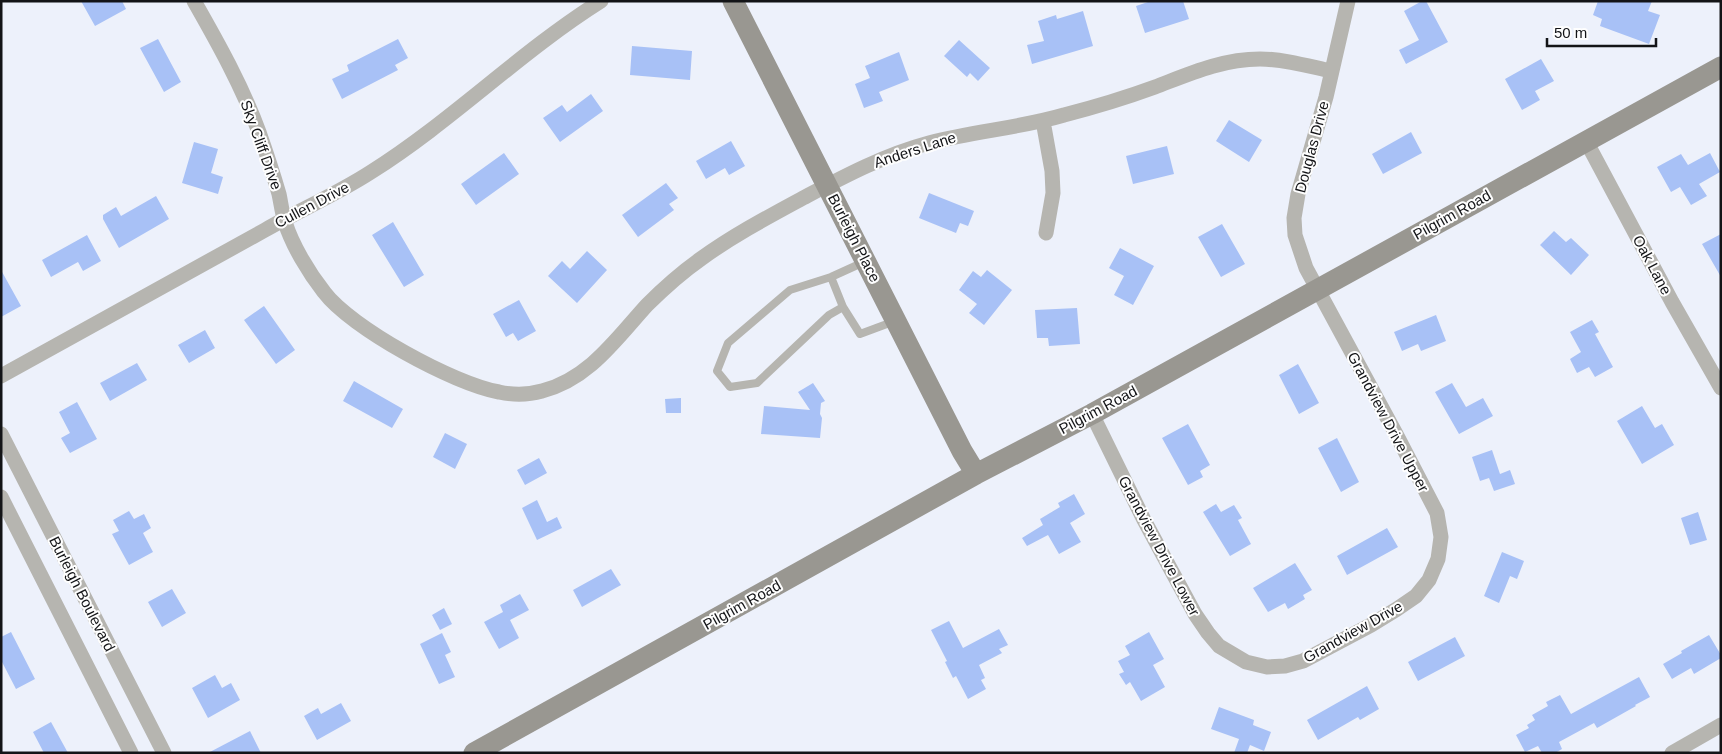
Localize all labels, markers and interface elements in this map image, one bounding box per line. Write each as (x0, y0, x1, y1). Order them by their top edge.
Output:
scale bar (1547, 15, 1656, 47)
text: 50 m (1554, 24, 1587, 41)
street label: Sky Cliff Drive (237, 98, 286, 192)
street label: Douglas Drive (1291, 99, 1332, 195)
street label: Anders Lane (872, 128, 958, 171)
street label: Cullen Drive (272, 178, 352, 231)
street label: Pilgrim Road (1410, 186, 1493, 243)
street label: Burleigh Place (825, 191, 884, 285)
street label: Oak Lane (1630, 232, 1675, 297)
street label: Grandview Drive Upper (1344, 349, 1433, 495)
street label: Pilgrim Road (1056, 382, 1140, 437)
street label: Grandview Drive Lower (1115, 473, 1204, 619)
street label: Burleigh Boulevard (46, 533, 119, 654)
street label: Pilgrim Road (700, 576, 783, 633)
street label: Grandview Drive (1300, 597, 1405, 666)

